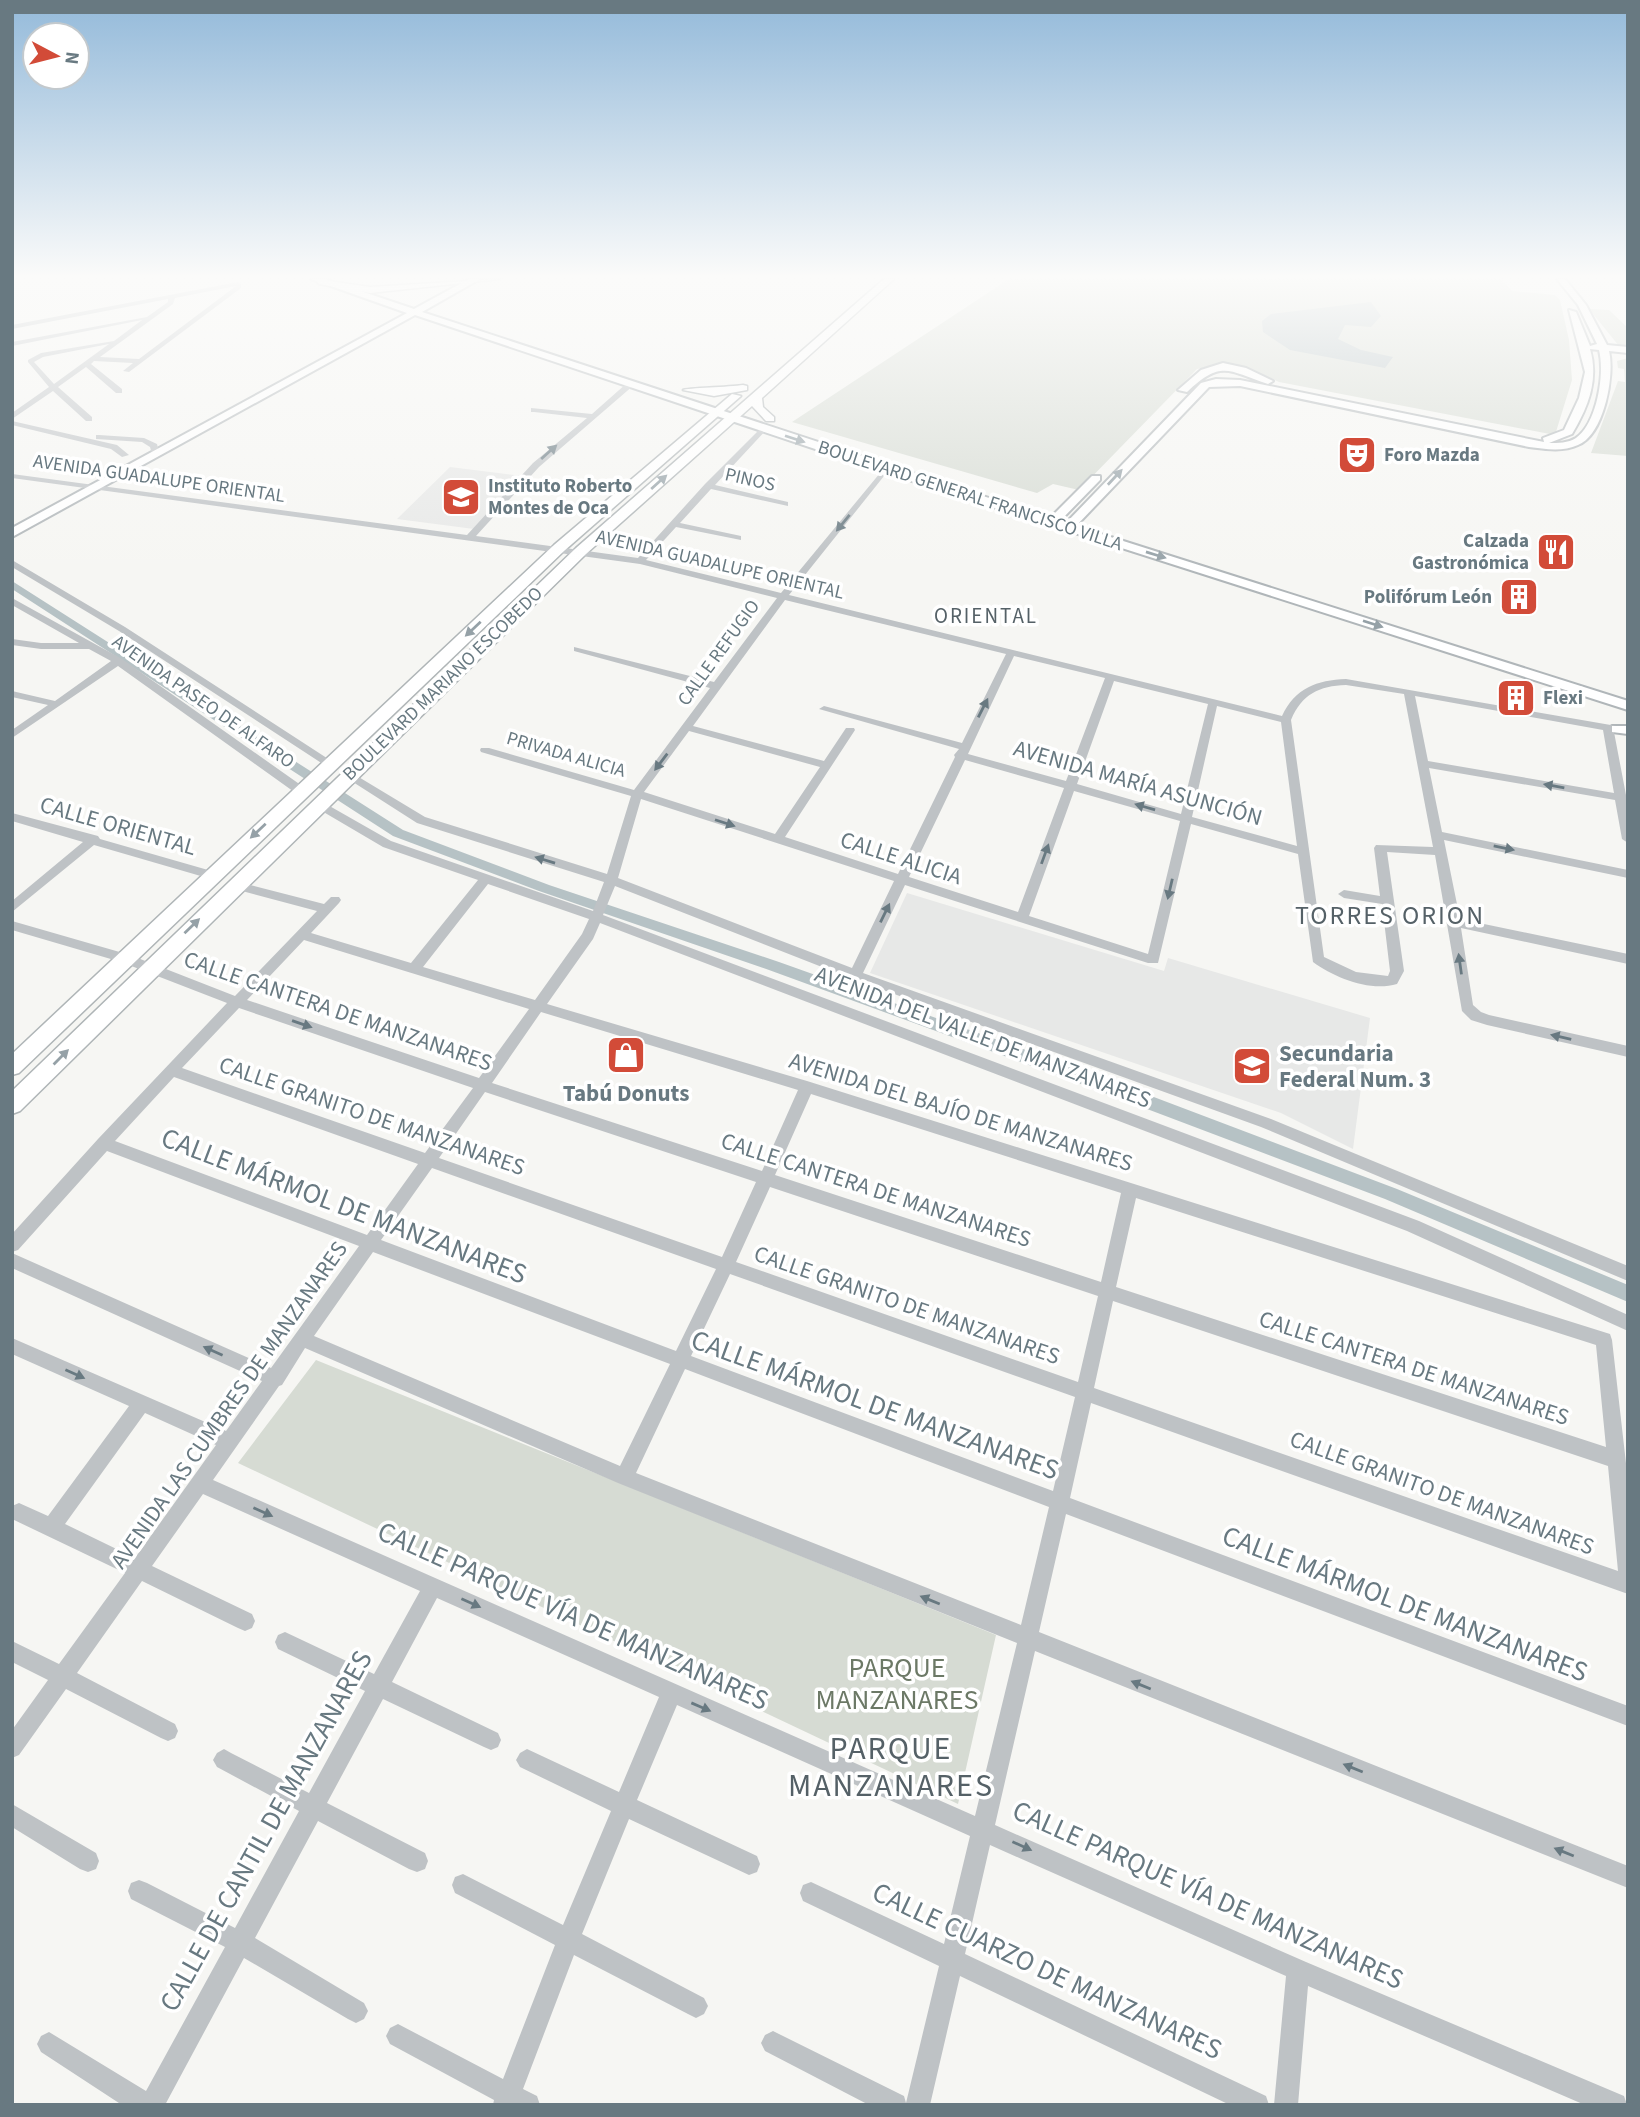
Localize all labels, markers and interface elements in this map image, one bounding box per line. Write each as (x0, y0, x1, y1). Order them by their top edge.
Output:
north arrow (21, 21, 91, 91)
text: N (57, 50, 86, 66)
one-way arrow (785, 434, 806, 445)
street label: BOULEVARD GENERAL FRANCISCO VILLA (814, 434, 1126, 558)
theatre icon: Foro Mazda (1336, 434, 1378, 476)
place label: Foro Mazda (1384, 442, 1480, 469)
one-way arrow (540, 444, 558, 460)
street label: AVENIDA GUADALUPE ORIENTAL (31, 448, 287, 510)
street label: PINOS (722, 461, 778, 499)
one-way arrow (1106, 469, 1123, 486)
place label: Instituto Roberto Montes de Oca (488, 473, 632, 522)
one-way arrow (650, 474, 668, 490)
school or university icon: Instituto Roberto Montes de Oca (440, 476, 482, 518)
one-way arrow (836, 514, 851, 531)
street label: AVENIDA GUADALUPE ORIENTAL (593, 523, 847, 607)
place label: Calzada Gastronómica (1412, 528, 1529, 577)
restaurant icon: Calzada Gastronómica (1535, 531, 1577, 573)
one-way arrow (1146, 551, 1167, 561)
building icon: Polifórum León (1498, 576, 1540, 618)
street label: BOULEVARD MARIANO ESCOBEDO (337, 581, 549, 787)
place label: Polifórum León (1364, 584, 1492, 611)
street label: CALLE REFUGIO (671, 594, 767, 712)
district label: ORIENTAL (934, 601, 1038, 631)
one-way arrow (1363, 619, 1384, 630)
one-way arrow (465, 620, 482, 636)
street label: AVENIDA PASEO DE ALFARO (106, 629, 300, 775)
building icon: Flexi (1495, 677, 1537, 719)
place label: Flexi (1543, 685, 1583, 712)
one-way arrow (977, 698, 988, 718)
street label: PRIVADA ALICIA (503, 725, 629, 785)
street label: AVENIDA MARÍA ASUNCIÓN (1010, 732, 1266, 834)
one-way arrow (654, 753, 668, 771)
one-way arrow (1543, 780, 1565, 791)
street label: CALLE ORIENTAL (36, 788, 200, 864)
one-way arrow (1134, 802, 1155, 812)
one-way arrow (714, 818, 735, 829)
one-way arrow (249, 823, 267, 839)
street label: CALLE ALICIA (836, 823, 967, 893)
one-way arrow (1493, 843, 1515, 854)
one-way arrow (1040, 844, 1051, 865)
one-way arrow (535, 854, 556, 864)
one-way arrow (1164, 878, 1175, 900)
district label: TORRES ORION (1295, 897, 1485, 934)
one-way arrow (879, 903, 890, 923)
one-way arrow (183, 919, 200, 935)
street label: CALLE CANTERA DE MANZANARES (179, 943, 497, 1079)
one-way arrow (1455, 953, 1466, 975)
street label: AVENIDA DEL VALLE DE MANZANARES (810, 957, 1156, 1117)
one-way arrow (291, 1019, 312, 1030)
one-way arrow (1550, 1031, 1572, 1042)
shop icon: Tabú Donuts (605, 1034, 647, 1076)
place label: Secundaria Federal Num. 3 (1279, 1037, 1431, 1096)
street label: AVENIDA DEL BAJÍO DE MANZANARES (785, 1044, 1137, 1180)
school or university icon: Secundaria Federal Num. 3 (1231, 1045, 1273, 1087)
one-way arrow (52, 1048, 69, 1065)
street label: CALLE GRANITO DE MANZANARES (215, 1048, 529, 1184)
place label: Tabú Donuts (563, 1077, 689, 1110)
street label: CALLE MÁRMOL DE MANZANARES (155, 1118, 533, 1294)
street label: CALLE CANTERA DE MANZANARES (717, 1124, 1035, 1256)
street label: AVENIDA LAS CUMBRES DE MANZANARES (103, 1234, 355, 1576)
street label: CALLE GRANITO DE MANZANARES (750, 1237, 1064, 1373)
street label: CALLE CANTERA DE MANZANARES (1255, 1302, 1573, 1434)
street label: CALLE MÁRMOL DE MANZANARES (685, 1320, 1065, 1490)
one-way arrow (203, 1345, 224, 1356)
one-way arrow (64, 1369, 85, 1380)
street label: CALLE GRANITO DE MANZANARES (1285, 1423, 1599, 1563)
one-way arrow (253, 1506, 274, 1517)
street label: CALLE PARQUE VÍA DE MANZANARES (371, 1511, 775, 1721)
street label: CALLE MÁRMOL DE MANZANARES (1216, 1516, 1594, 1692)
one-way arrow (919, 1595, 940, 1606)
one-way arrow (461, 1598, 482, 1609)
street label: CALLE DE CANTIL DE MANZANARES (150, 1643, 382, 2019)
park label: PARQUE MANZANARES (816, 1648, 978, 1720)
one-way arrow (1130, 1679, 1151, 1690)
one-way arrow (691, 1701, 711, 1713)
district label: PARQUE MANZANARES (788, 1726, 994, 1809)
one-way arrow (1342, 1763, 1363, 1774)
street label: CALLE PARQUE VÍA DE MANZANARES (1006, 1790, 1410, 2000)
one-way arrow (1012, 1841, 1033, 1852)
one-way arrow (1554, 1846, 1575, 1857)
street label: CALLE CUARZO DE MANZANARES (865, 1872, 1229, 2070)

